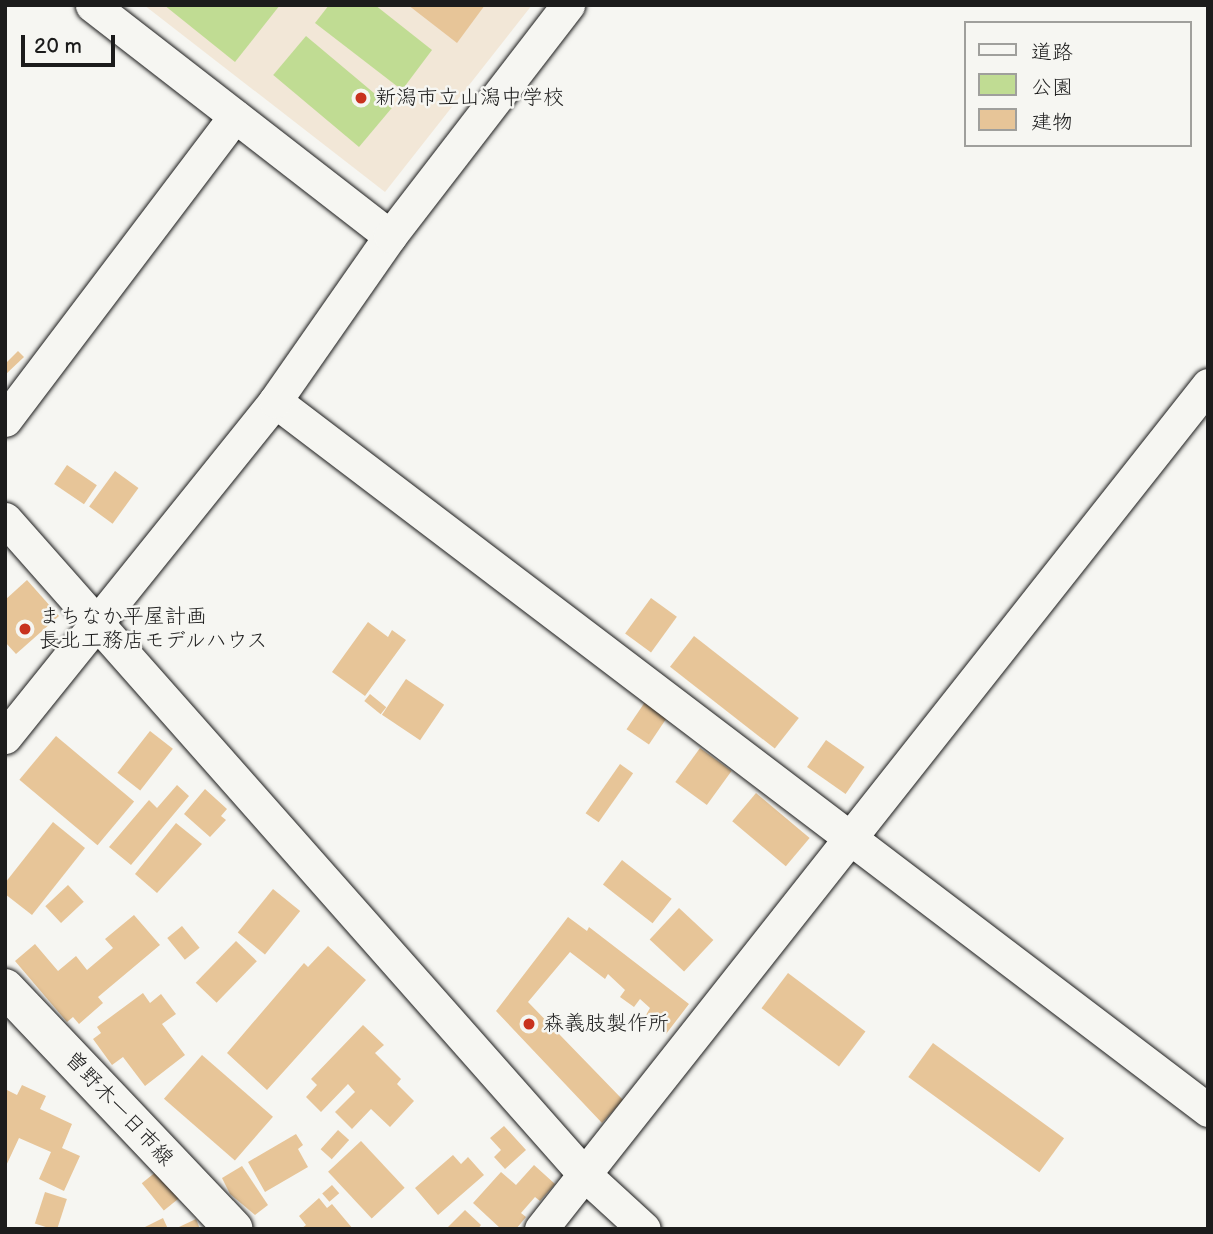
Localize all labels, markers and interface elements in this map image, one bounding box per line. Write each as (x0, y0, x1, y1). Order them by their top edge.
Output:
scale bar (24, 21, 119, 65)
legend (964, 21, 1192, 147)
text: 20 m (34, 34, 82, 59)
text: 道路 (1031, 40, 1073, 65)
text: 公園 (1031, 75, 1073, 100)
place label: 新潟市立山潟中学校 (375, 85, 564, 111)
marker: 新潟市立山潟中学校 (353, 90, 369, 106)
text: 建物 (1031, 110, 1073, 135)
place label: まちなか平屋計画 長北工務店モデルハウス (39, 604, 270, 654)
marker: まちなか平屋計画 長北工務店モデルハウス (17, 621, 33, 637)
place label: 森義肢製作所 (543, 1011, 669, 1037)
marker: 森義肢製作所 (521, 1016, 537, 1032)
street label: 曽野木一日市線 (60, 1047, 178, 1171)

